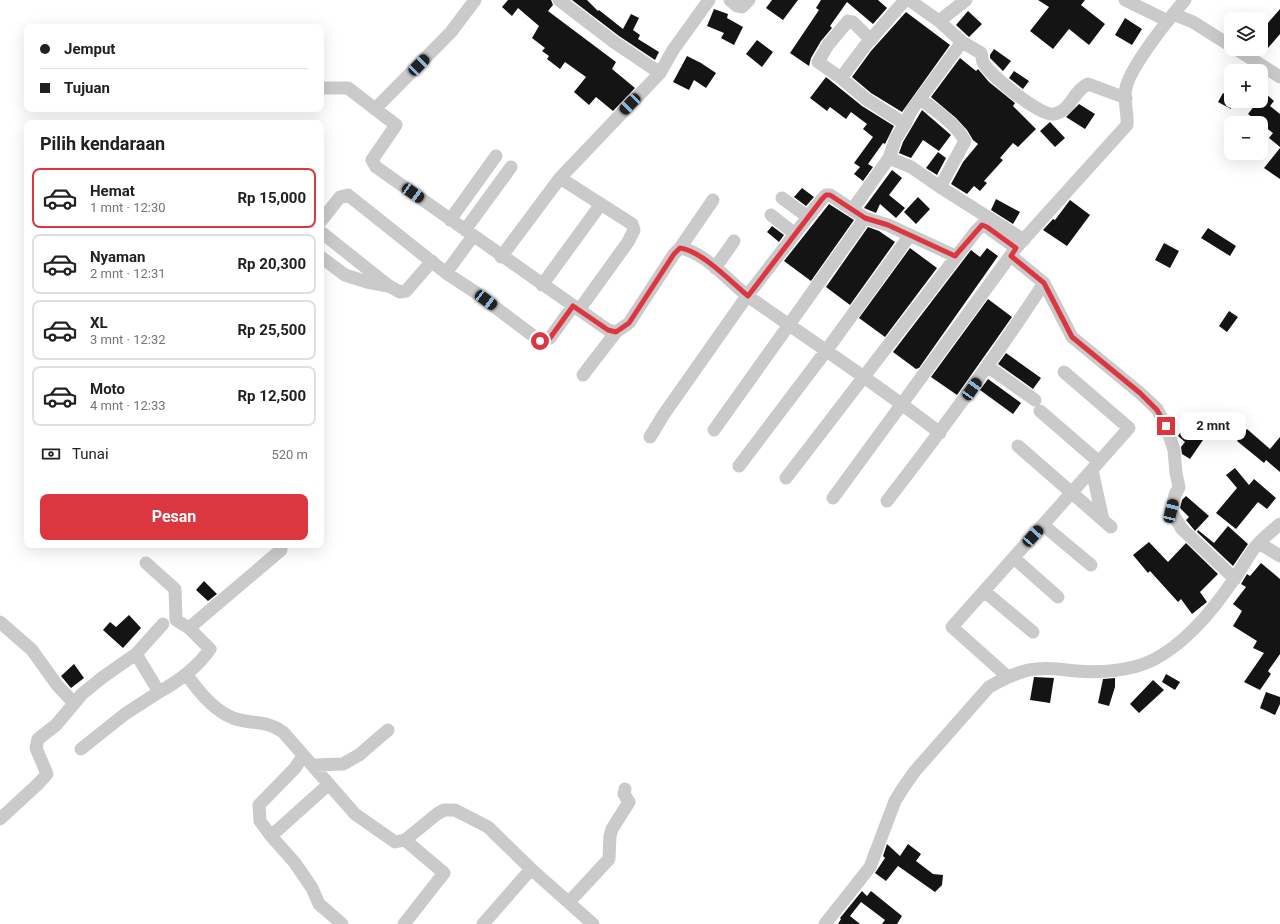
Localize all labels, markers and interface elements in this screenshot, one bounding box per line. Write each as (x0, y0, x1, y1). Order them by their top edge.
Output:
map controls (1224, 12, 1268, 160)
button: layers (1224, 12, 1268, 56)
text: Jemput (64, 40, 115, 58)
car (406, 52, 432, 78)
button: + (1224, 64, 1268, 108)
text: Tujuan (64, 79, 110, 97)
car (617, 91, 643, 117)
button: − (1224, 116, 1268, 160)
text: Pilih kendaraan (40, 133, 165, 154)
icon: car (42, 180, 78, 216)
car (400, 181, 426, 205)
text: Hemat (90, 182, 135, 200)
text: Rp 15,000 (238, 189, 306, 207)
text: 1 mnt · 12:30 (90, 200, 166, 215)
icon: car (42, 246, 78, 282)
text: Nyaman (90, 248, 145, 266)
text: Rp 20,300 (238, 255, 306, 273)
text: 2 mnt · 12:31 (90, 266, 166, 281)
car (473, 288, 499, 312)
icon: car (42, 312, 78, 348)
text: XL (90, 314, 108, 332)
text: Rp 25,500 (238, 321, 306, 339)
text: 3 mnt · 12:32 (90, 332, 166, 347)
route start (531, 332, 549, 350)
car (960, 376, 984, 402)
icon: car (42, 378, 78, 414)
text: Moto (90, 380, 125, 398)
text: Rp 12,500 (238, 387, 306, 405)
text: 4 mnt · 12:33 (90, 398, 166, 413)
callout: 2 mnt (1180, 412, 1246, 440)
route end (1157, 417, 1175, 435)
text: 2 mnt (1196, 418, 1230, 433)
icon: cash (40, 443, 62, 465)
text: Tunai (72, 445, 109, 463)
text: 520 m (271, 447, 308, 462)
button: Pesan (40, 494, 308, 540)
car (1162, 498, 1180, 524)
car (1021, 523, 1045, 549)

